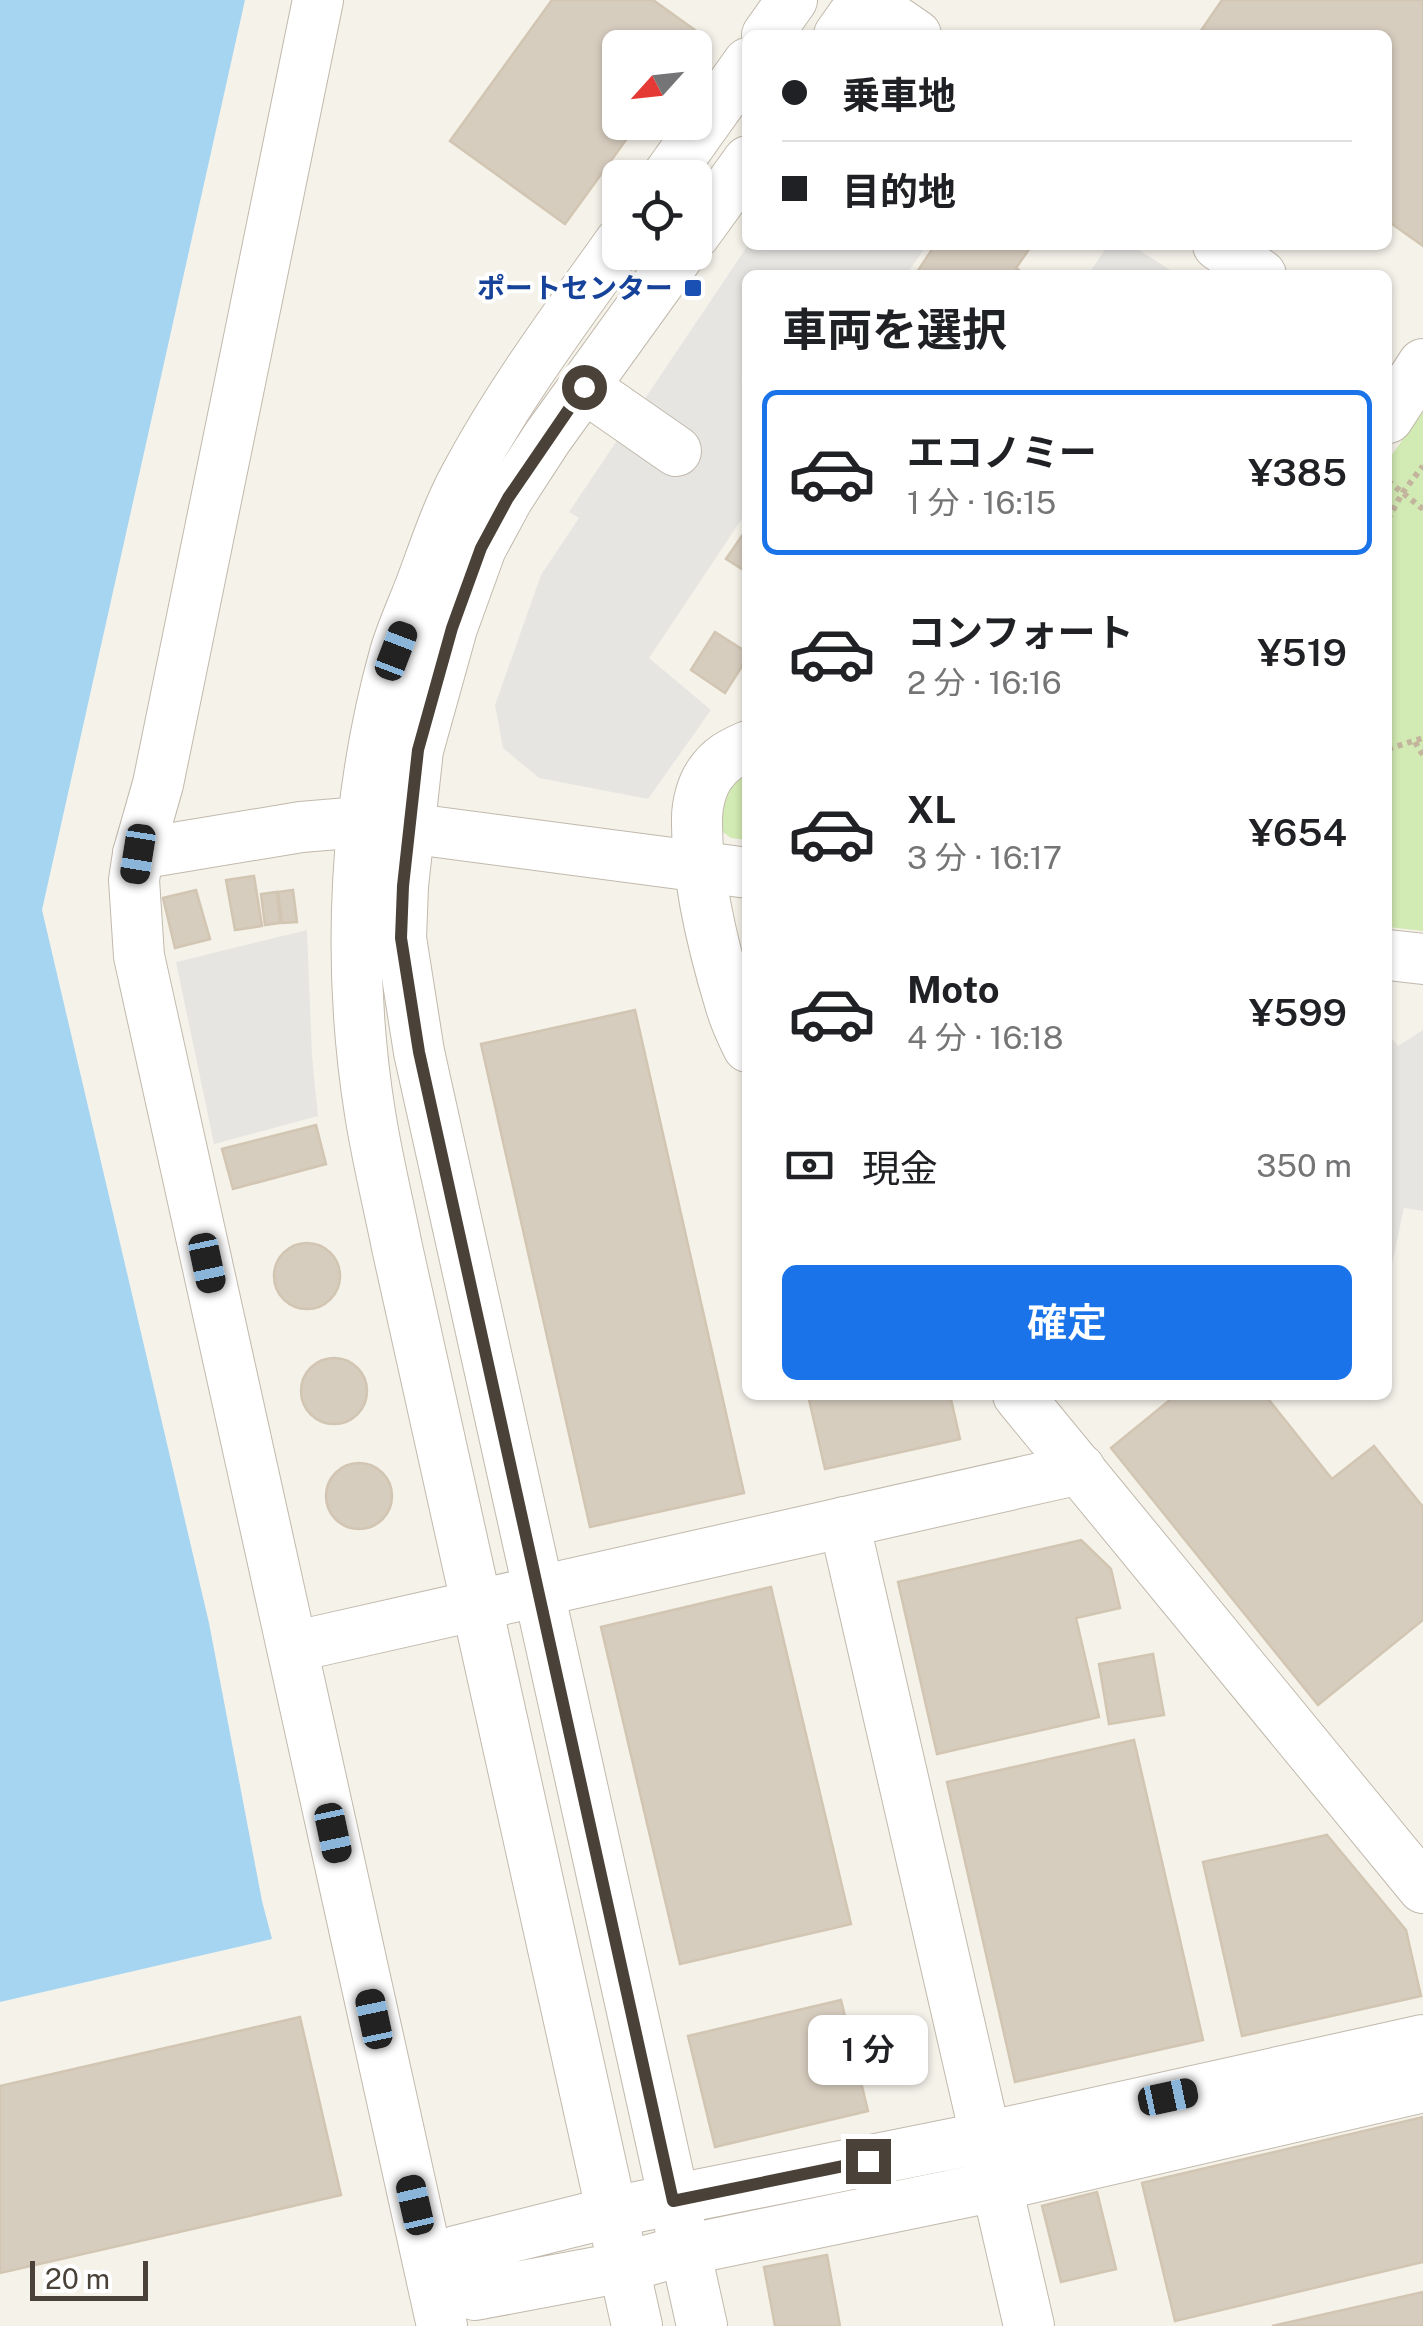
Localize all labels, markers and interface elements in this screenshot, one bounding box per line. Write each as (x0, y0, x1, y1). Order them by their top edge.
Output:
north arrow (602, 30, 712, 140)
map controls (602, 30, 712, 270)
text: 乗車地 (842, 73, 956, 118)
button: locate (602, 160, 712, 270)
text: 目的地 (842, 169, 956, 214)
place label: ポートセンター (477, 271, 673, 304)
marker: ポートセンター (682, 277, 704, 299)
text: 車両を選択 (782, 303, 1007, 356)
route start (562, 365, 607, 410)
icon: car (787, 428, 877, 518)
text: エコノミー (907, 430, 1097, 475)
text: ¥385 (1248, 450, 1347, 495)
text: 1 分 · 16:15 (907, 484, 1056, 521)
icon: car (787, 608, 877, 698)
text: コンフォート (907, 610, 1134, 655)
car (371, 618, 421, 684)
text: ¥519 (1257, 630, 1347, 675)
text: 2 分 · 16:16 (907, 664, 1062, 701)
text: XL (907, 787, 956, 832)
icon: car (787, 788, 877, 878)
text: ¥654 (1249, 810, 1347, 855)
car (118, 822, 158, 886)
text: 3 分 · 16:17 (907, 839, 1062, 876)
text: Moto (907, 967, 1000, 1012)
icon: car (787, 968, 877, 1058)
text: ¥599 (1249, 990, 1347, 1035)
text: 4 分 · 16:18 (907, 1019, 1063, 1056)
icon: cash (782, 1138, 837, 1193)
text: 現金 (862, 1146, 938, 1191)
text: 350 m (1256, 1147, 1352, 1184)
car (186, 1231, 228, 1295)
button: 確定 (782, 1265, 1352, 1380)
car (312, 1801, 354, 1865)
car (353, 1987, 395, 2051)
callout: 1 分 (808, 2016, 928, 2086)
text: 1 分 (842, 2031, 894, 2068)
car (1136, 2076, 1200, 2118)
route end (846, 2139, 891, 2184)
car (394, 2172, 436, 2238)
scale bar (30, 2256, 148, 2300)
text: 20 m (45, 2262, 110, 2295)

